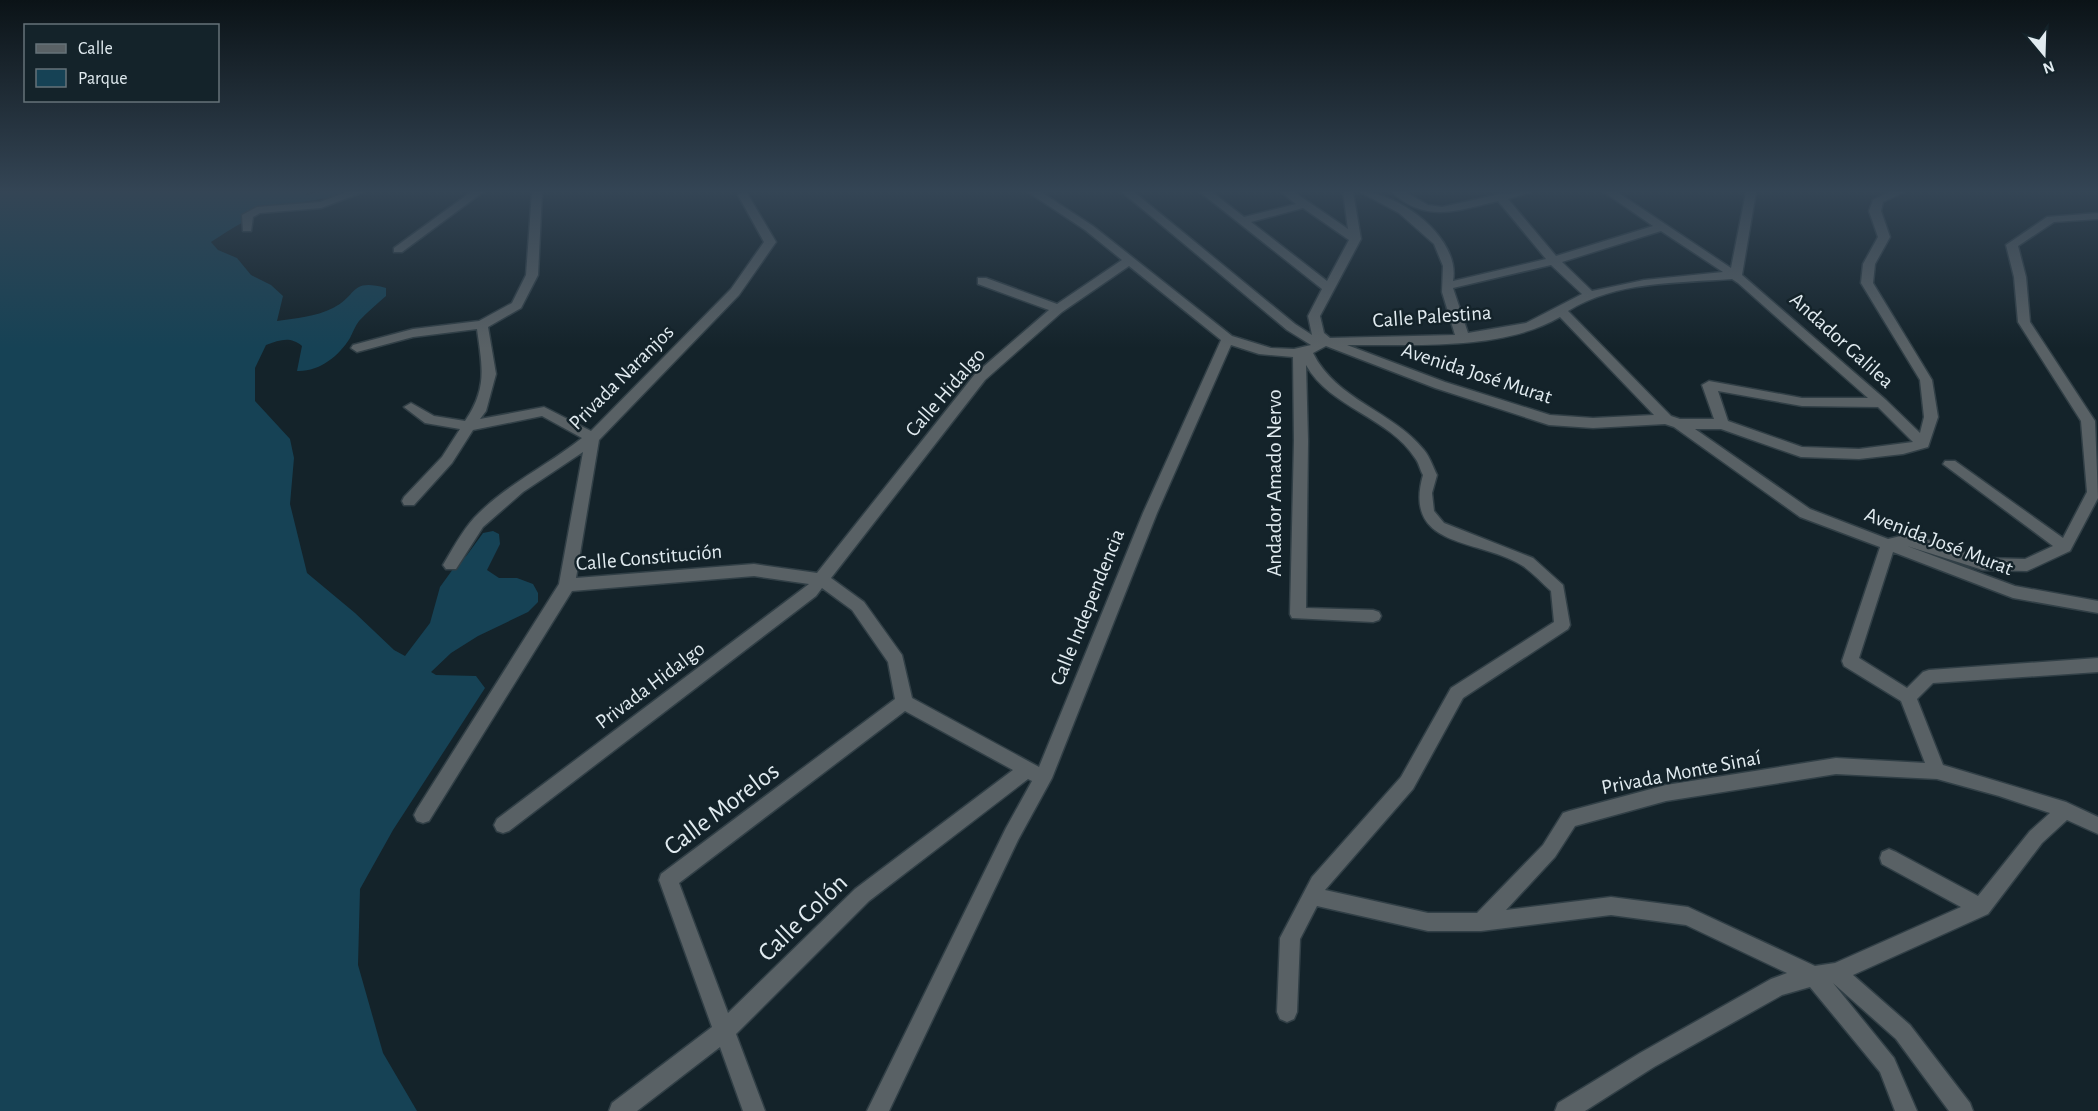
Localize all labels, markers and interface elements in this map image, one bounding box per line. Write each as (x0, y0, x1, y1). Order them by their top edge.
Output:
legend (24, 24, 219, 102)
north arrow (2014, 24, 2074, 84)
text: Calle (78, 40, 113, 58)
text: N (2041, 58, 2056, 77)
text: Parque (78, 70, 127, 88)
street label: Andador Galilea (1786, 289, 1898, 392)
street label: Calle Palestina (1372, 302, 1493, 331)
street label: Privada Naranjos (565, 321, 678, 434)
street label: Avenida José Murat (1399, 339, 1555, 408)
street label: Calle Hidalgo (901, 344, 989, 441)
street label: Andador Amado Nervo (1264, 389, 1285, 577)
street label: Avenida José Murat (1862, 504, 2016, 579)
street label: Calle Independencia (1047, 526, 1128, 688)
street label: Calle Constitución (575, 541, 723, 574)
street label: Privada Hidalgo (592, 638, 709, 733)
street label: Privada Monte Sinaí (1600, 747, 1764, 798)
street label: Calle Morelos (659, 757, 784, 860)
street label: Calle Colón (753, 869, 852, 966)

